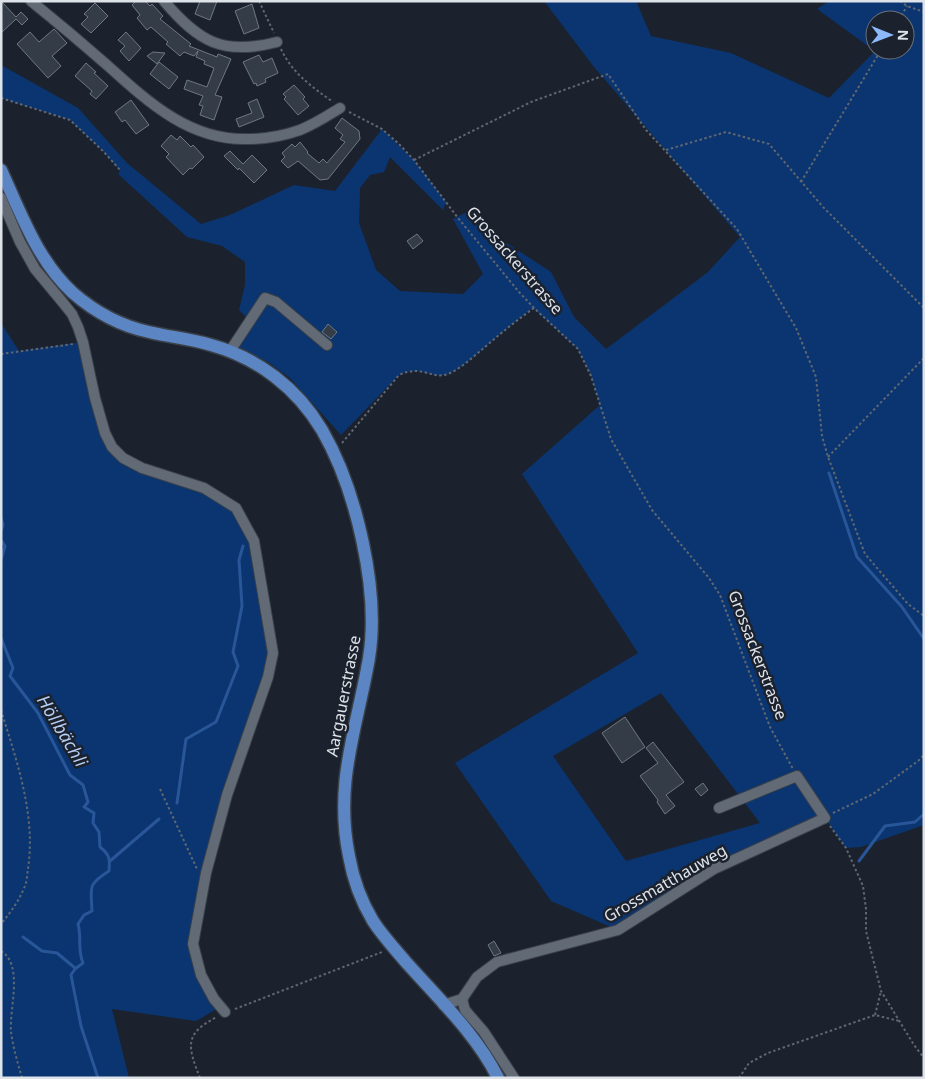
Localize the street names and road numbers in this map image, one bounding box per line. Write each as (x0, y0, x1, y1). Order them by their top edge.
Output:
street label: Grossackerstrasse (462, 201, 568, 319)
street label: Grossackerstrasse (723, 587, 793, 723)
street label: Aargauerstrasse (320, 634, 366, 758)
street label: Grossmatthauweg (599, 839, 731, 927)

